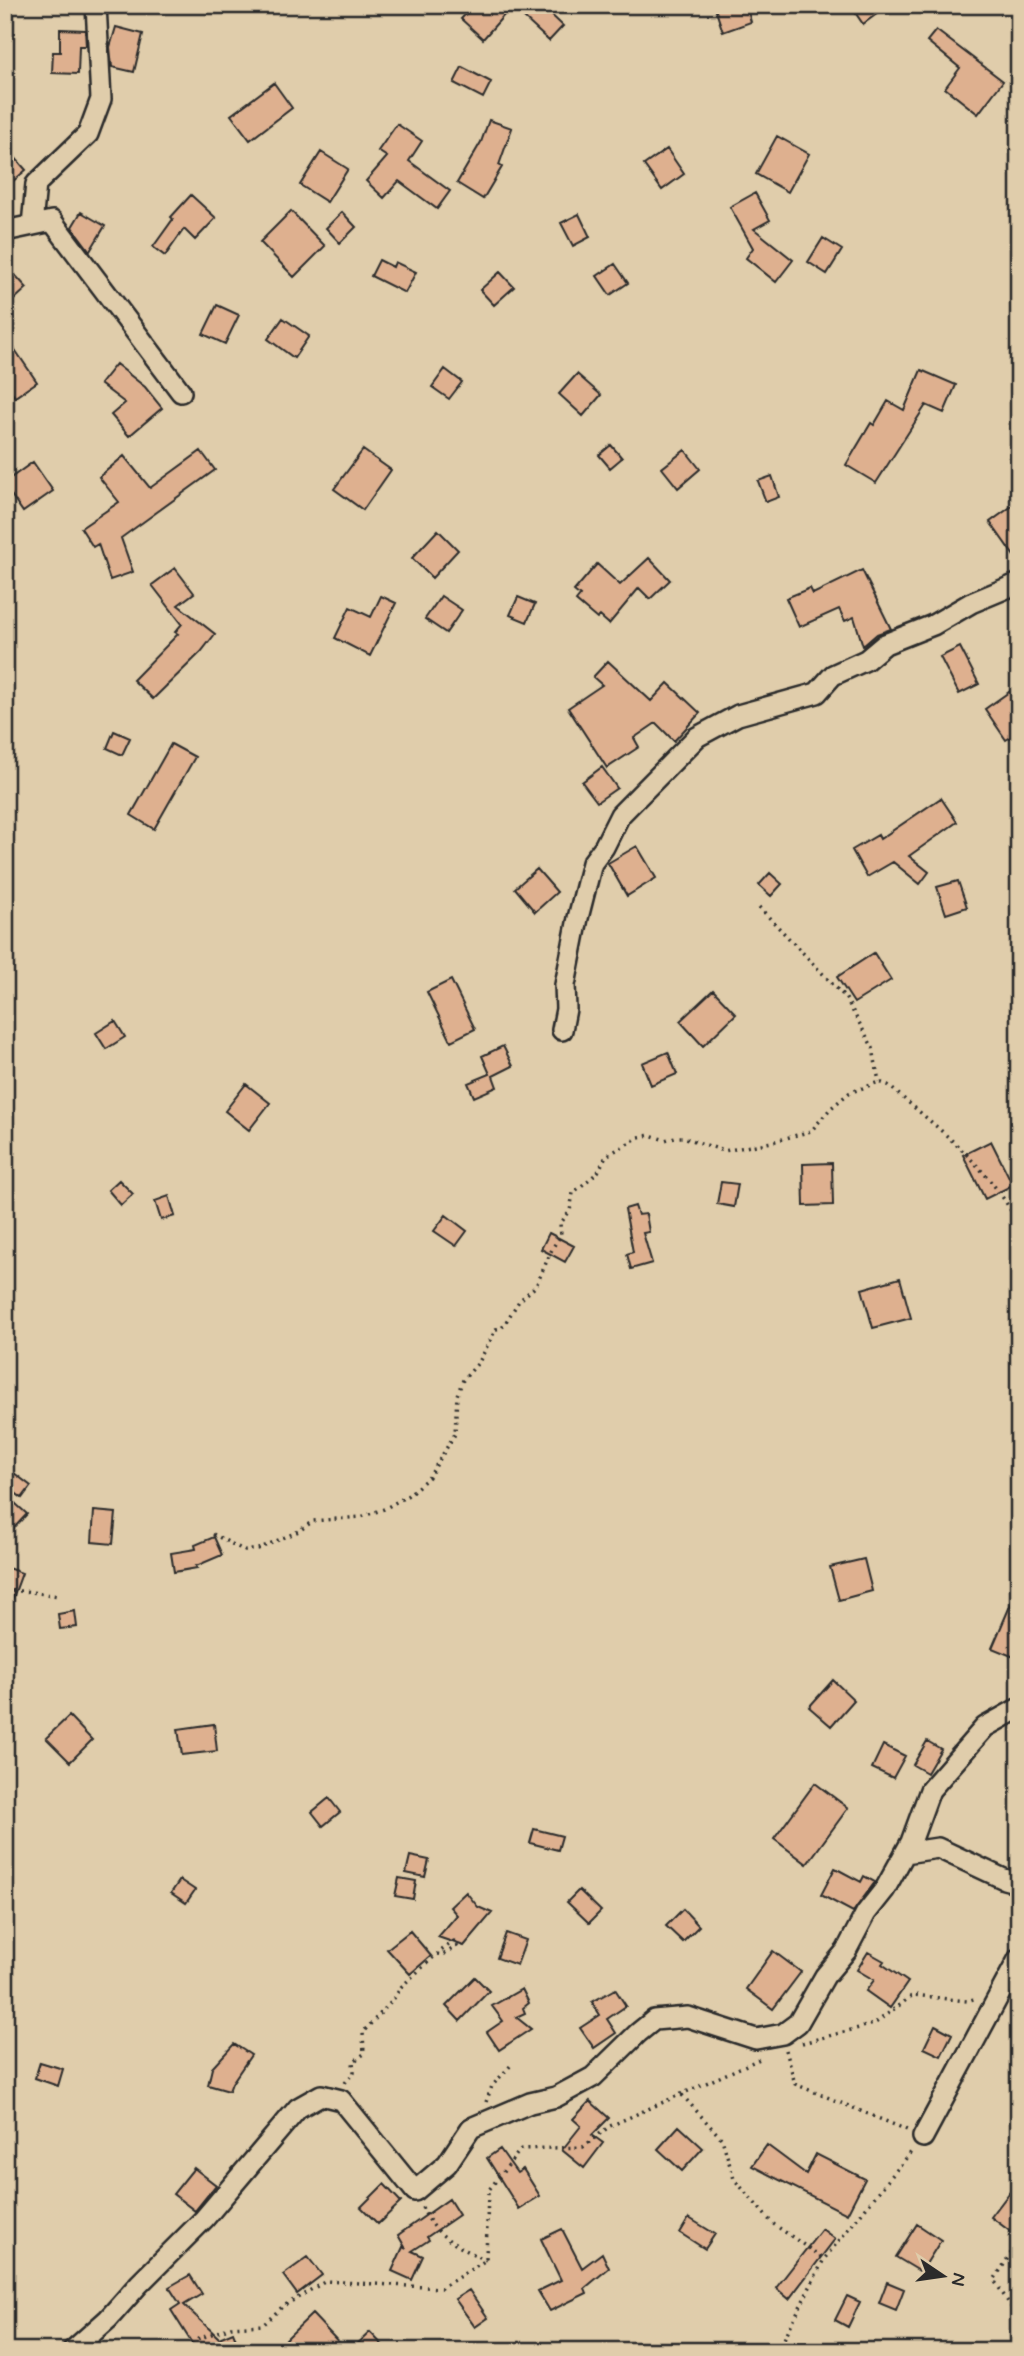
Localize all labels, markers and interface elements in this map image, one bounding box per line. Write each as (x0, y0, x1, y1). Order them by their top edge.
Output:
north arrow (908, 2240, 978, 2310)
text: N (944, 2271, 972, 2288)

